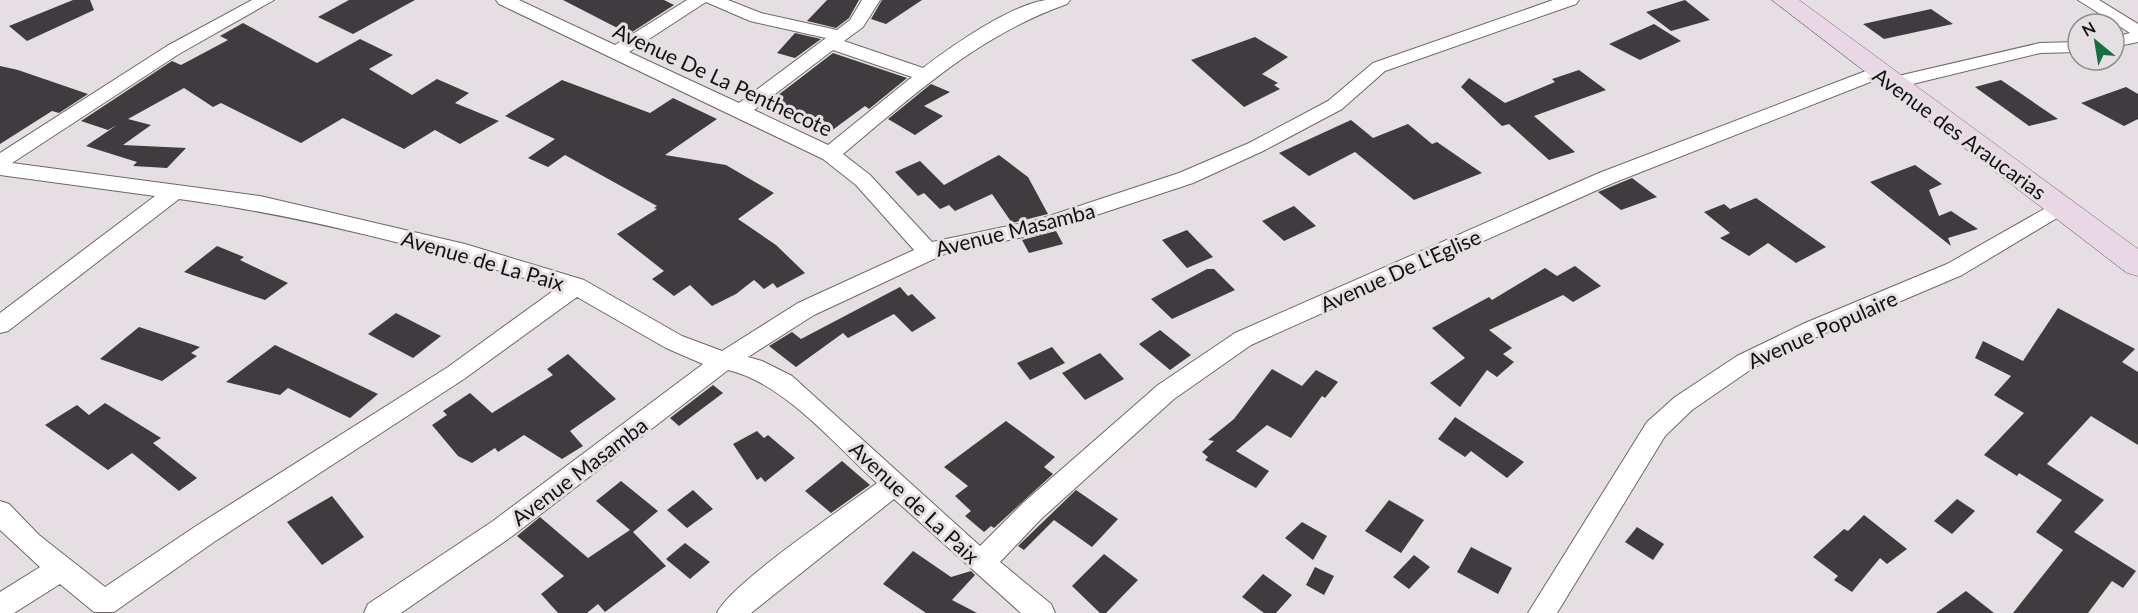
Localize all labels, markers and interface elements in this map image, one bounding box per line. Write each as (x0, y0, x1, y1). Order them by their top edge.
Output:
north arrow (2066, 12, 2126, 72)
street label: Avenue De La Penthecote (609, 17, 837, 141)
text: N (2078, 17, 2098, 40)
street label: Avenue des Araucarias (1869, 62, 2051, 204)
street label: Avenue Masamba (933, 197, 1097, 261)
street label: Avenue De L'Eglise (1316, 223, 1484, 317)
street label: Avenue de La Paix (399, 225, 568, 295)
street label: Avenue Populaire (1743, 285, 1901, 373)
street label: Avenue Masamba (506, 412, 652, 530)
street label: Avenue de La Paix (845, 436, 985, 569)

